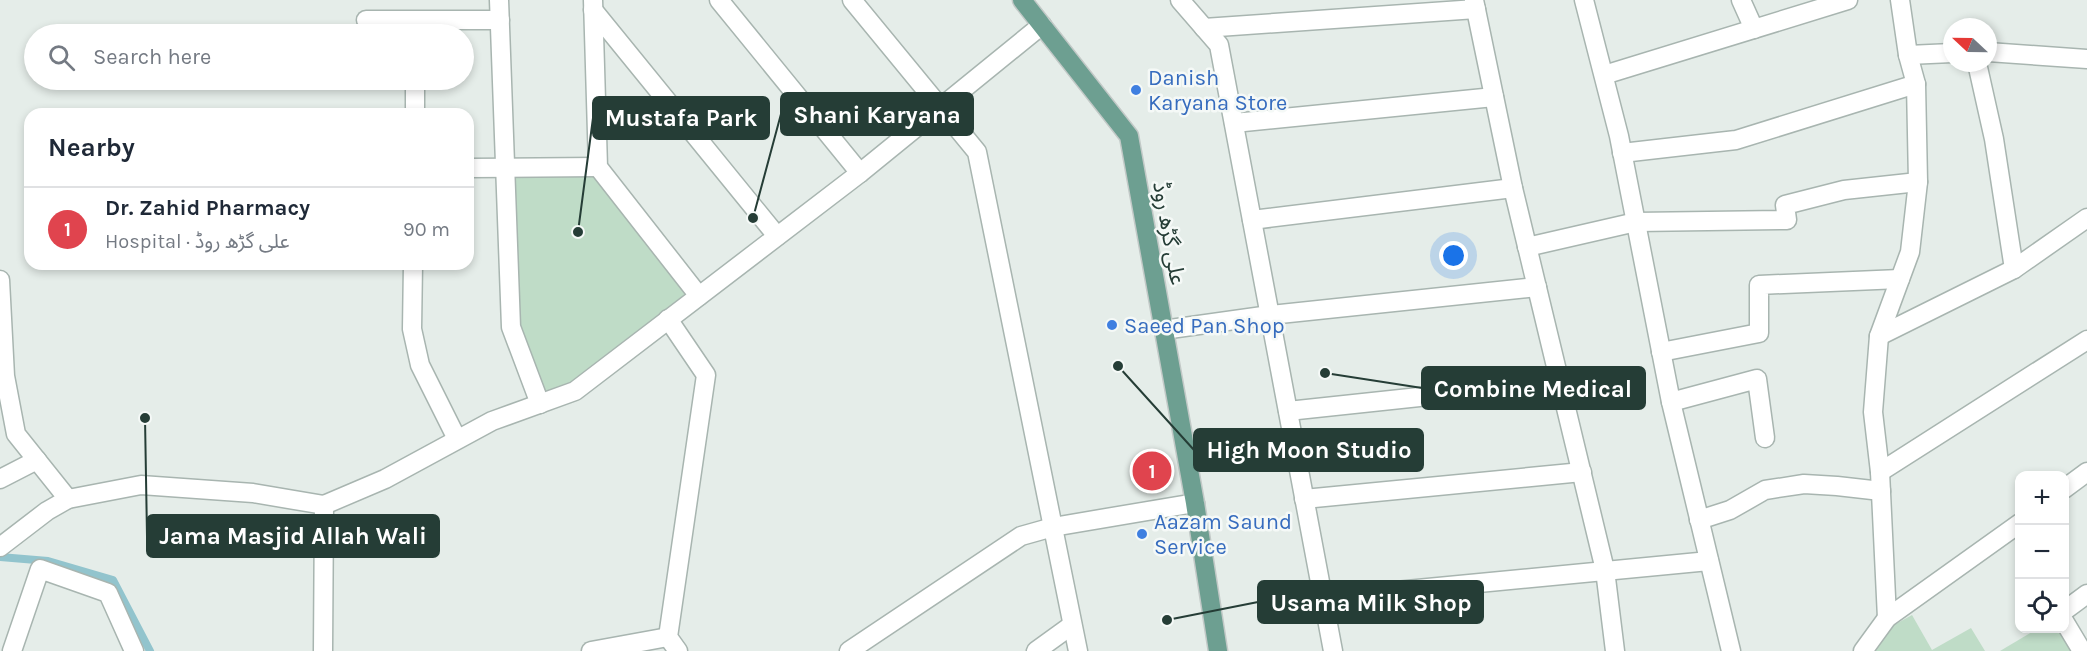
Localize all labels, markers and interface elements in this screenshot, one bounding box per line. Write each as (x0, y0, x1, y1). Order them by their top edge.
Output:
north arrow (1943, 18, 1997, 72)
search box (24, 24, 474, 90)
icon: search (45, 41, 78, 74)
text: Search here (93, 44, 211, 70)
place label: Danish Karyana Store (1148, 65, 1287, 116)
marker: Danish Karyana Store (1129, 83, 1143, 97)
callout: Shani Karyana (781, 93, 973, 135)
callout: Mustafa Park (593, 97, 769, 139)
text: Shani Karyana (793, 101, 961, 129)
text: Mustafa Park (605, 104, 757, 132)
text: Nearby (48, 132, 135, 163)
street label: علی گڑھ روڈ (1147, 180, 1191, 287)
text: Dr. Zahid Pharmacy (105, 195, 310, 221)
text: 1 (64, 218, 71, 241)
text: 90 m (403, 218, 450, 241)
text: Hospital · علی گڑھ روڈ (105, 230, 290, 253)
your location (1439, 241, 1468, 270)
place label: Saeed Pan Shop (1124, 313, 1285, 339)
marker: Saeed Pan Shop (1105, 318, 1119, 332)
callout: Combine Medical (1422, 367, 1645, 409)
text: Combine Medical (1434, 375, 1632, 403)
callout: High Moon Studio (1194, 429, 1423, 471)
text: High Moon Studio (1207, 436, 1412, 464)
pin: 1 (1132, 448, 1172, 494)
map controls (2015, 471, 2069, 633)
button: + (2015, 471, 2069, 525)
place label: Aazam Saund Service (1154, 509, 1292, 560)
callout: Jama Masjid Allah Wali (147, 515, 439, 557)
text: Jama Masjid Allah Wali (159, 522, 427, 550)
button: − (2015, 525, 2069, 579)
marker: Aazam Saund Service (1135, 527, 1149, 541)
button: locate (2015, 579, 2069, 633)
callout: Usama Milk Shop (1258, 581, 1483, 623)
text: Usama Milk Shop (1270, 589, 1472, 617)

